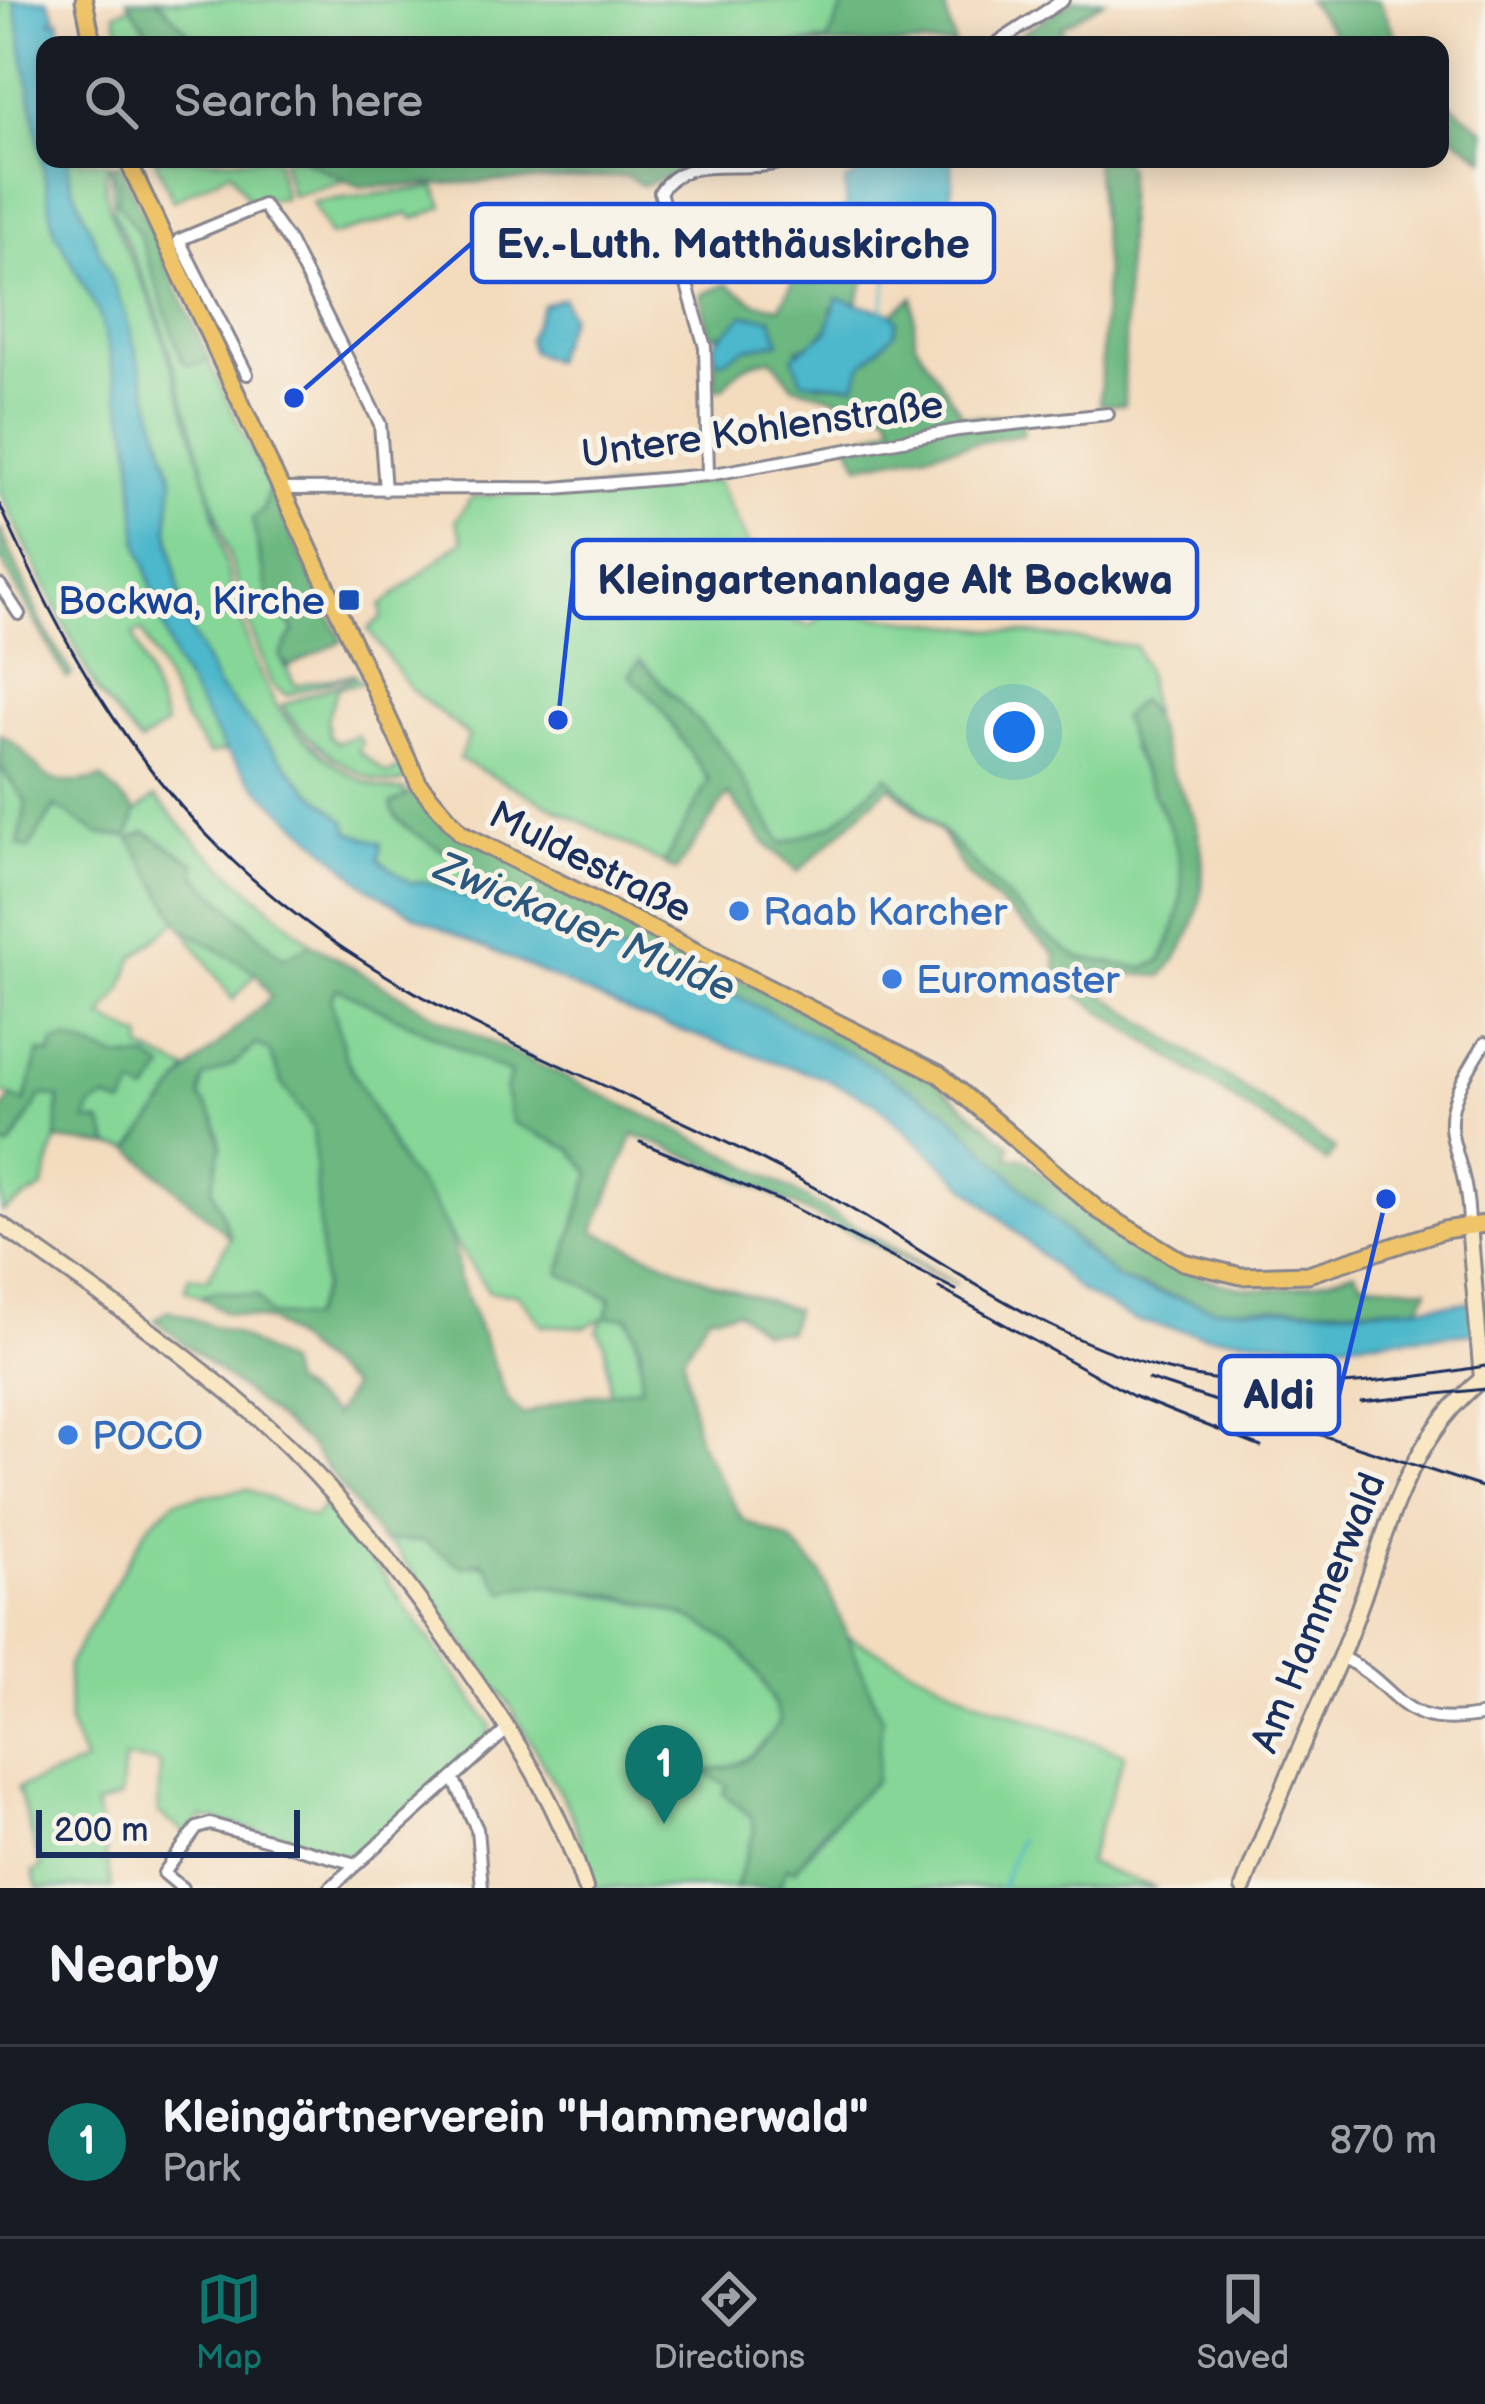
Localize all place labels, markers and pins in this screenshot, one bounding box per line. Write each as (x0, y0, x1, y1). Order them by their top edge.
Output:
callout: Ev.-Luth. Matthäuskirche (472, 204, 994, 282)
callout: Kleingartenanlage Alt Bockwa (573, 540, 1197, 618)
place label: Bockwa, Kirche (58, 579, 325, 626)
marker: Bockwa, Kirche (336, 587, 362, 613)
place label: Raab Karcher (763, 890, 1008, 937)
marker: Raab Karcher (726, 898, 752, 924)
place label: Euromaster (916, 958, 1120, 1005)
marker: Euromaster (879, 966, 905, 992)
callout: Aldi (1220, 1356, 1339, 1434)
place label: POCO (92, 1414, 203, 1461)
marker: POCO (55, 1422, 81, 1448)
pin: 1 (625, 1725, 703, 1824)

